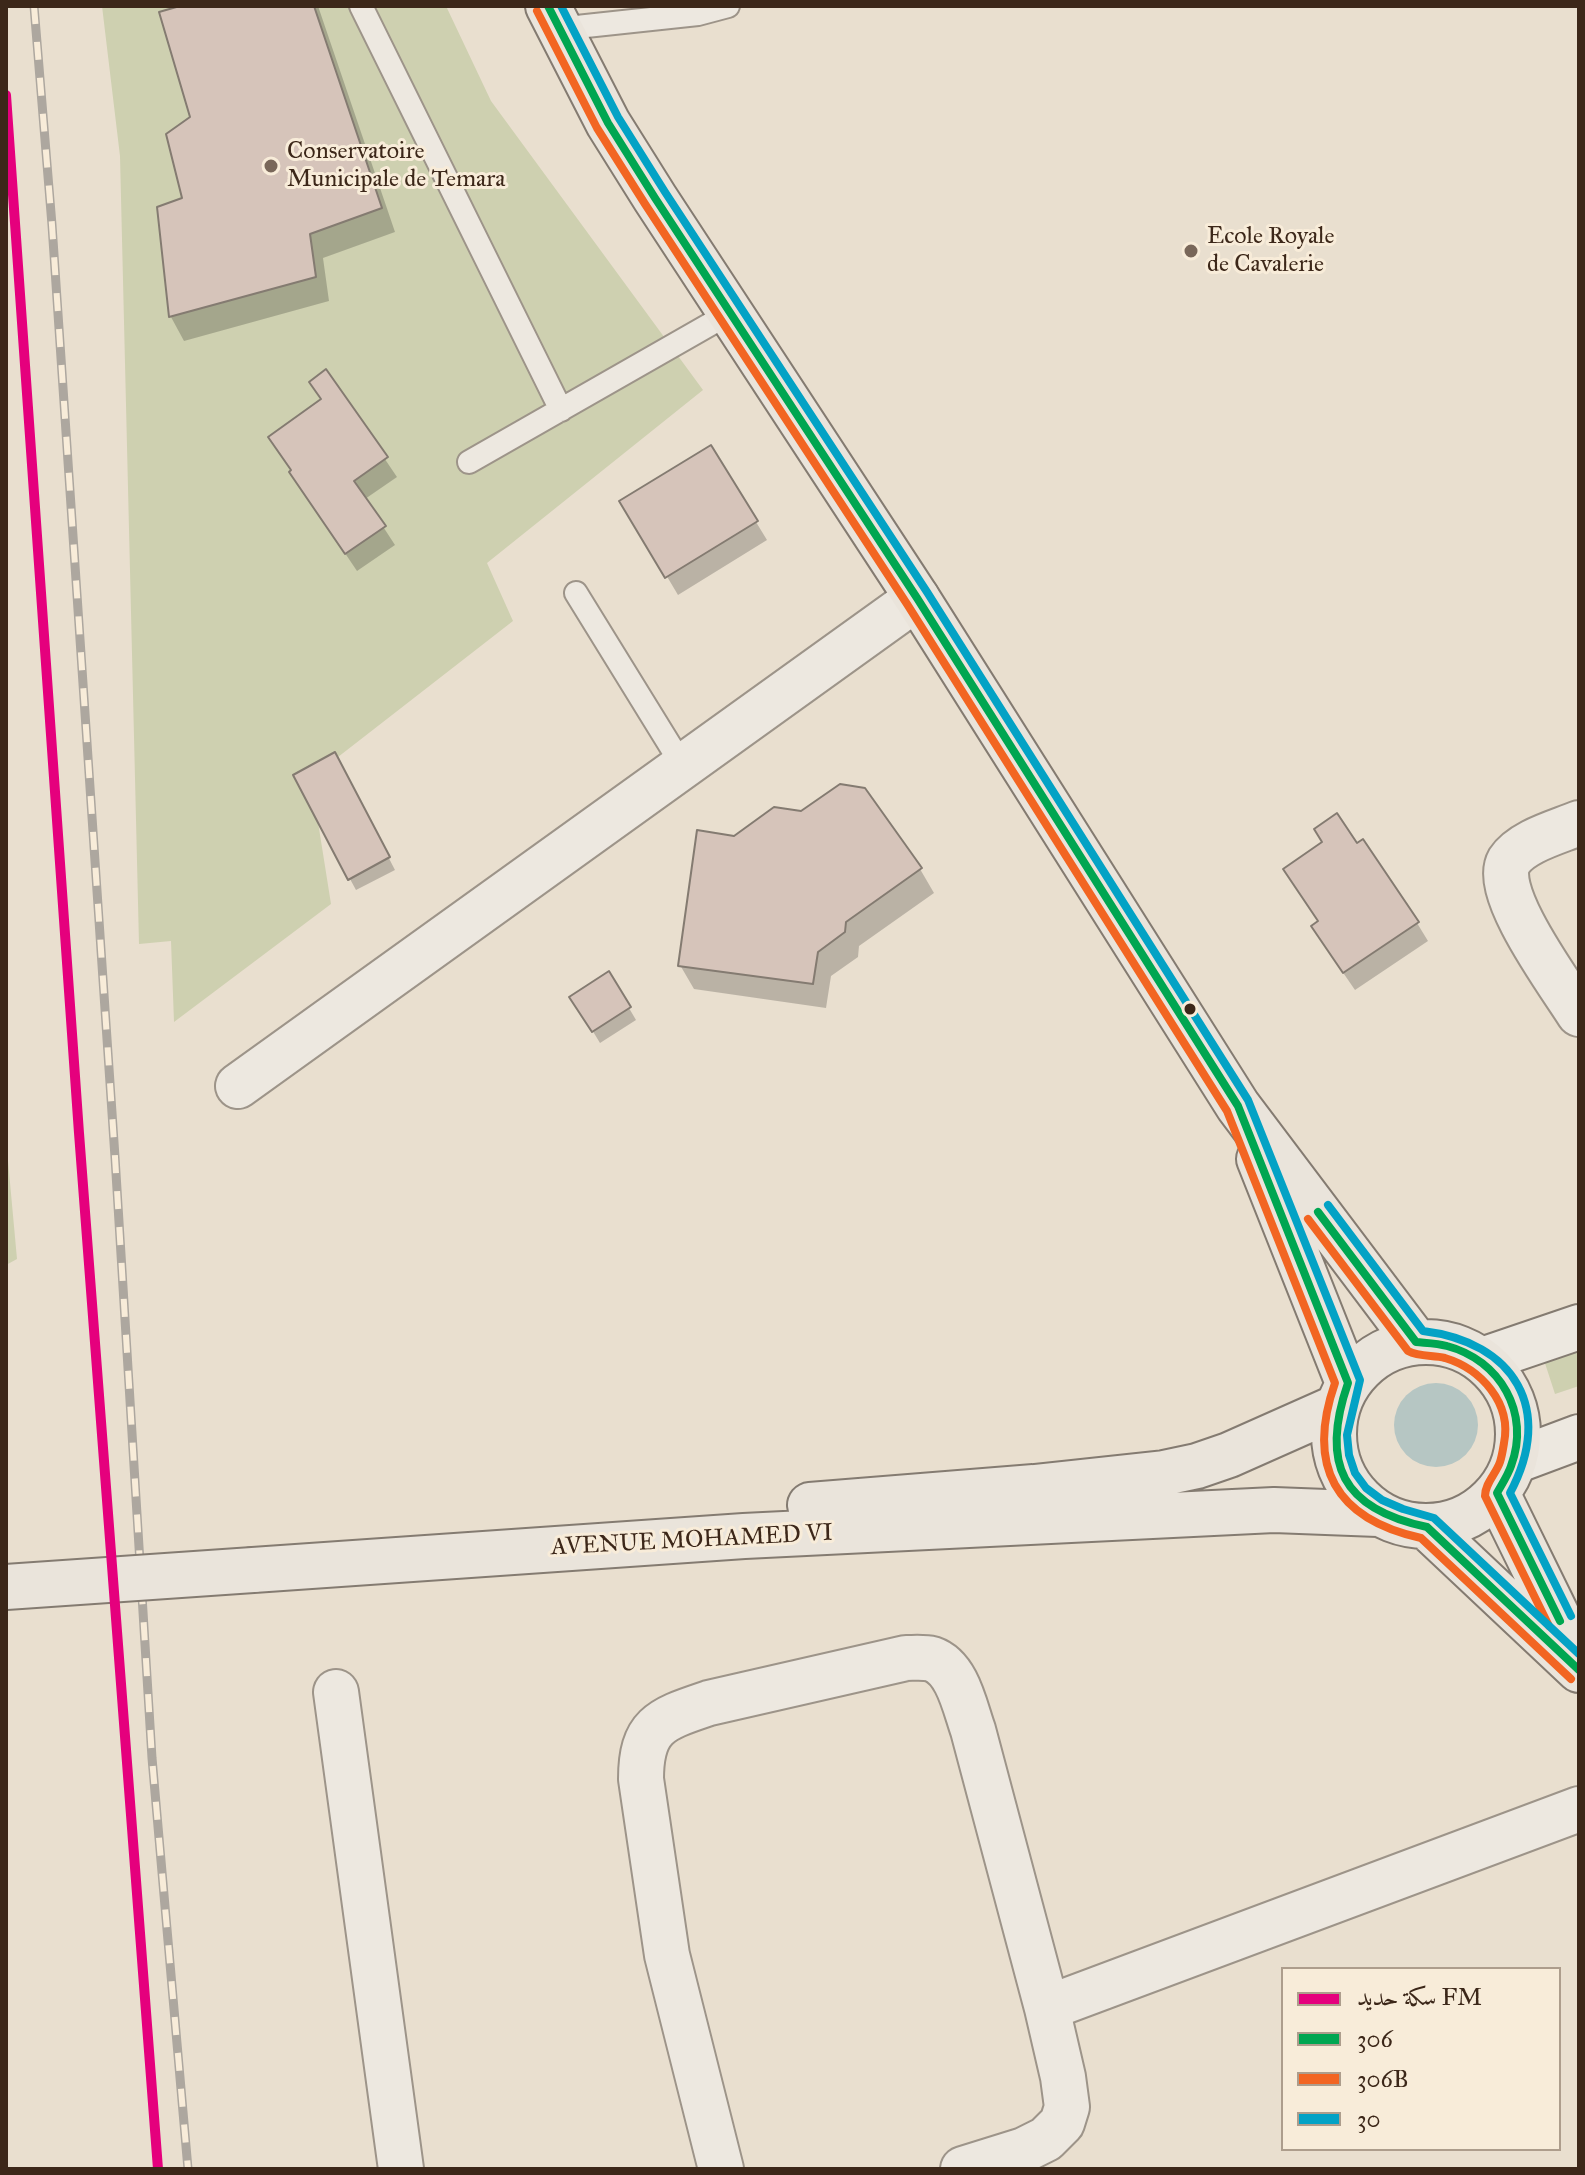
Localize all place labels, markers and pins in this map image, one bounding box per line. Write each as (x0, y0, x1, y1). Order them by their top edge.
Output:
place label: Conservatoire Municipale de Temara (287, 138, 505, 194)
marker: Conservatoire Municipale de Temara (262, 157, 280, 175)
place label: Ecole Royale de Cavalerie (1207, 223, 1334, 279)
marker: Ecole Royale de Cavalerie (1182, 242, 1200, 260)
unlabelled marker (1182, 1001, 1198, 1017)

